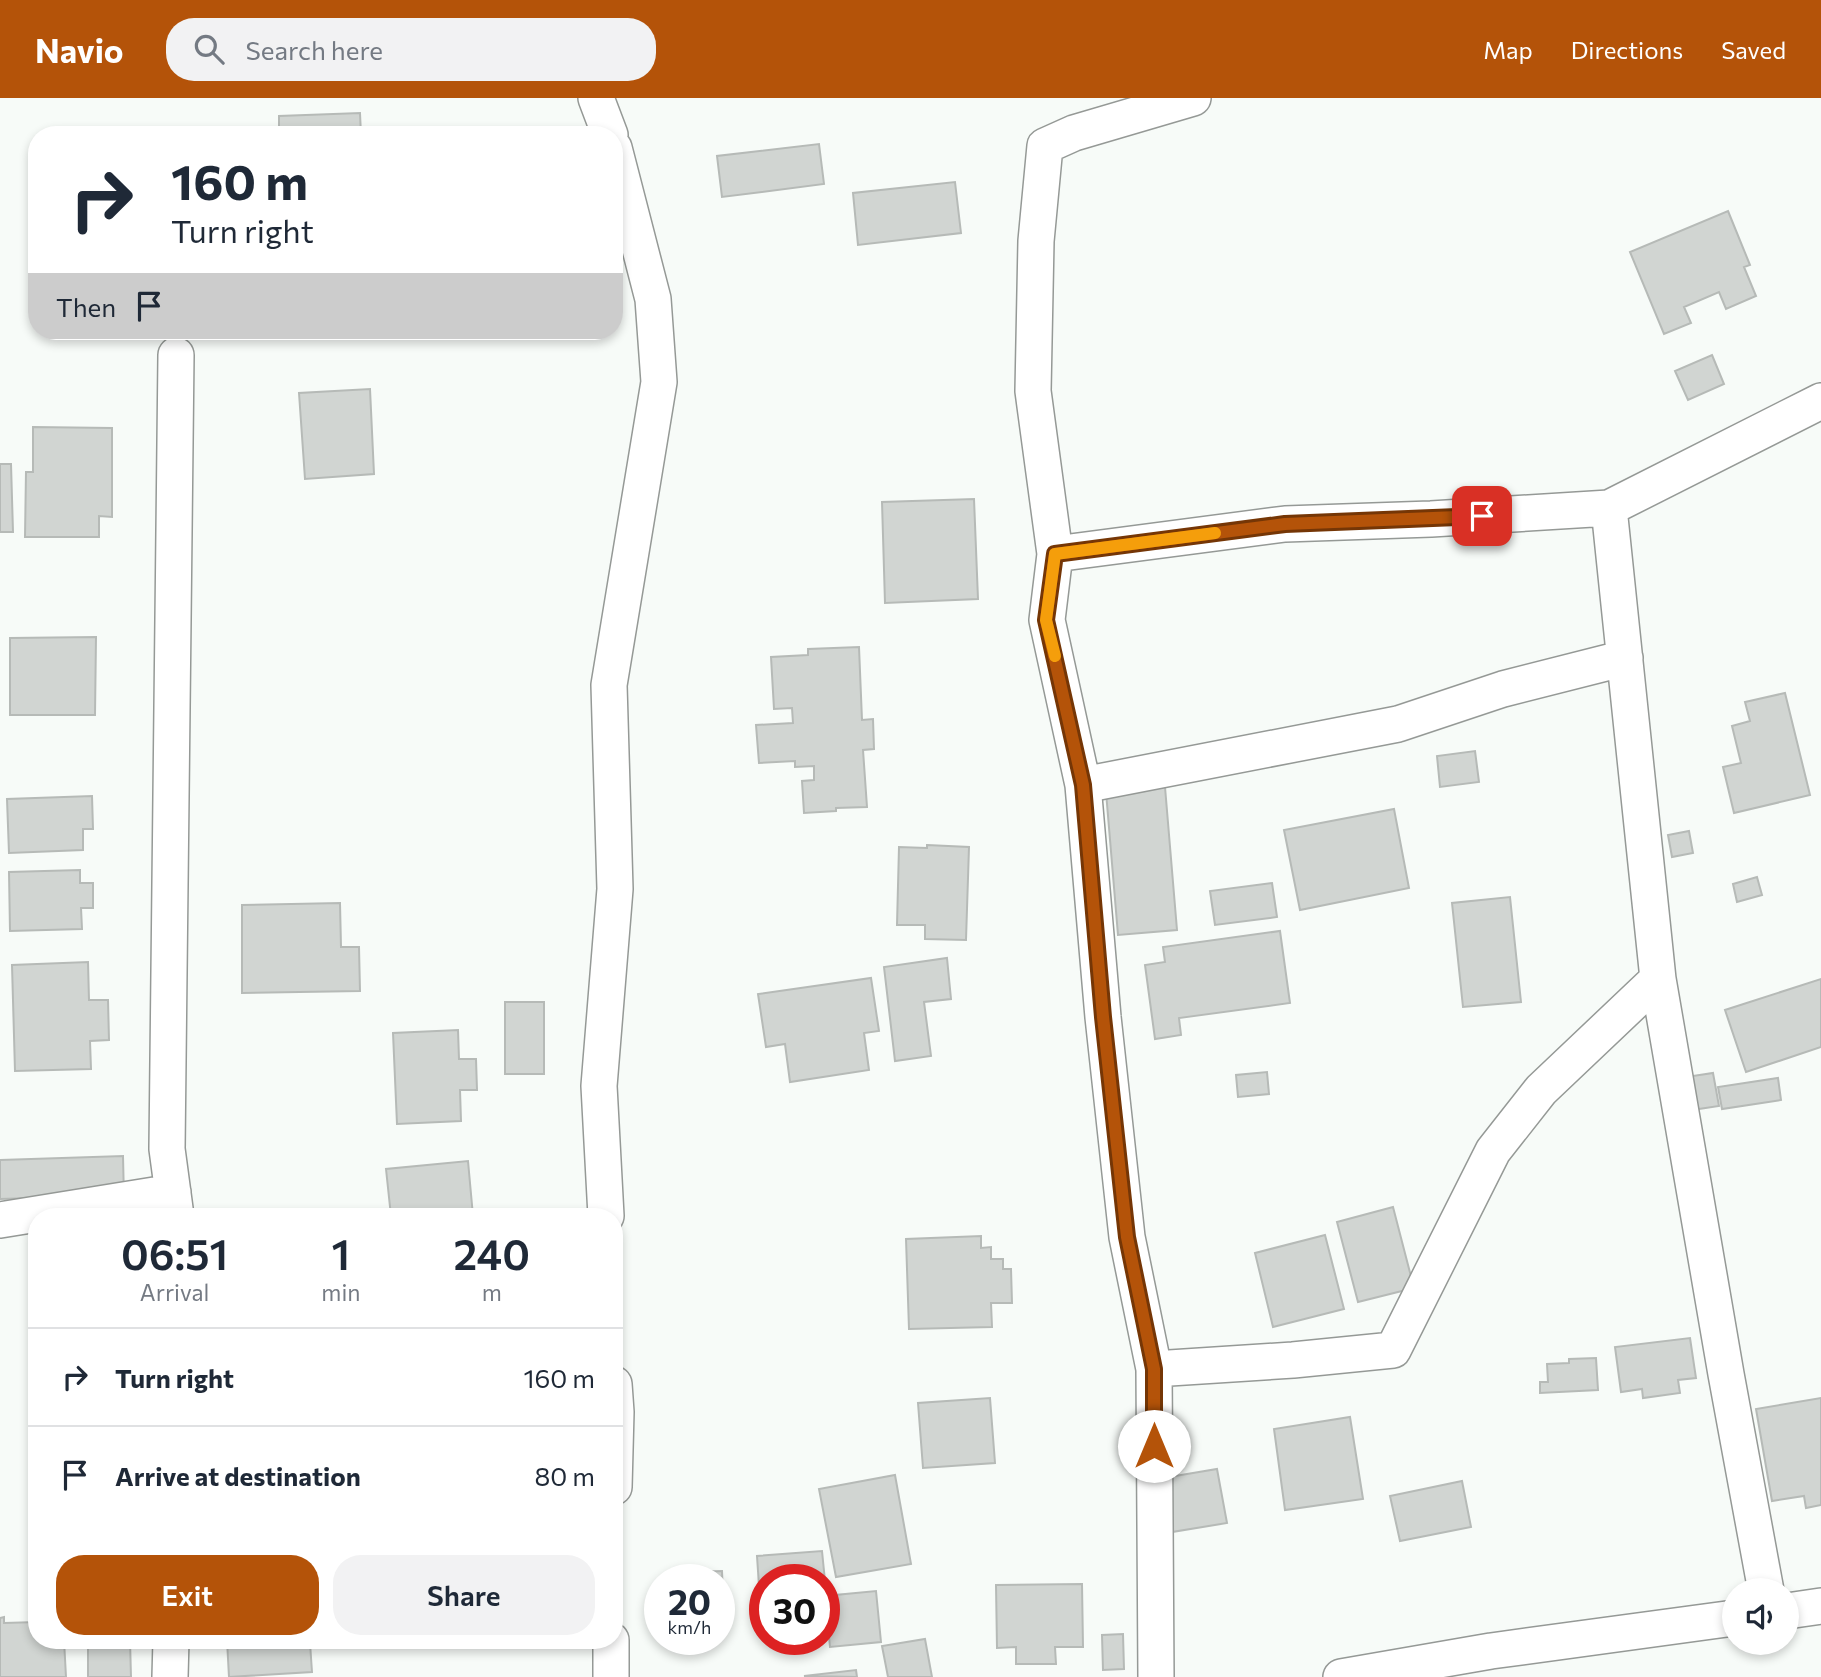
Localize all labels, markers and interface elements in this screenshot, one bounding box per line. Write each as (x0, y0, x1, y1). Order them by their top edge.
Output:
search box (166, 18, 656, 81)
text: Navio (35, 29, 124, 70)
icon: search (190, 30, 228, 68)
text: Search here (246, 34, 383, 65)
text: Map (1483, 35, 1533, 64)
text: Directions (1571, 35, 1683, 64)
text: Saved (1721, 35, 1786, 64)
text: 160 m (171, 150, 308, 210)
icon: right (56, 154, 147, 245)
text: Turn right (171, 210, 314, 250)
icon: arrive (130, 287, 168, 325)
text: Then (56, 291, 116, 322)
pin (1452, 486, 1512, 546)
icon: arrive (1463, 497, 1501, 535)
text: 06:51 (121, 1227, 228, 1279)
text: 1 (332, 1227, 350, 1279)
text: 240 (454, 1227, 530, 1279)
text: Arrival (140, 1278, 209, 1306)
text: min (321, 1278, 361, 1306)
text: m (482, 1278, 502, 1306)
icon: right (56, 1358, 94, 1396)
text: Turn right (115, 1362, 234, 1393)
text: 160 m (523, 1362, 595, 1393)
position arrow (1117, 1409, 1191, 1483)
icon: arrive (56, 1456, 94, 1494)
text: Arrive at destination (115, 1460, 361, 1491)
text: 80 m (535, 1460, 595, 1491)
button: Exit (56, 1555, 319, 1635)
button: Share (333, 1555, 595, 1635)
speed limit sign: 30 (749, 1564, 840, 1655)
map controls (1722, 1578, 1799, 1655)
button: sound (1722, 1578, 1799, 1655)
text: 20 (668, 1579, 711, 1622)
text: km/h (668, 1616, 711, 1638)

